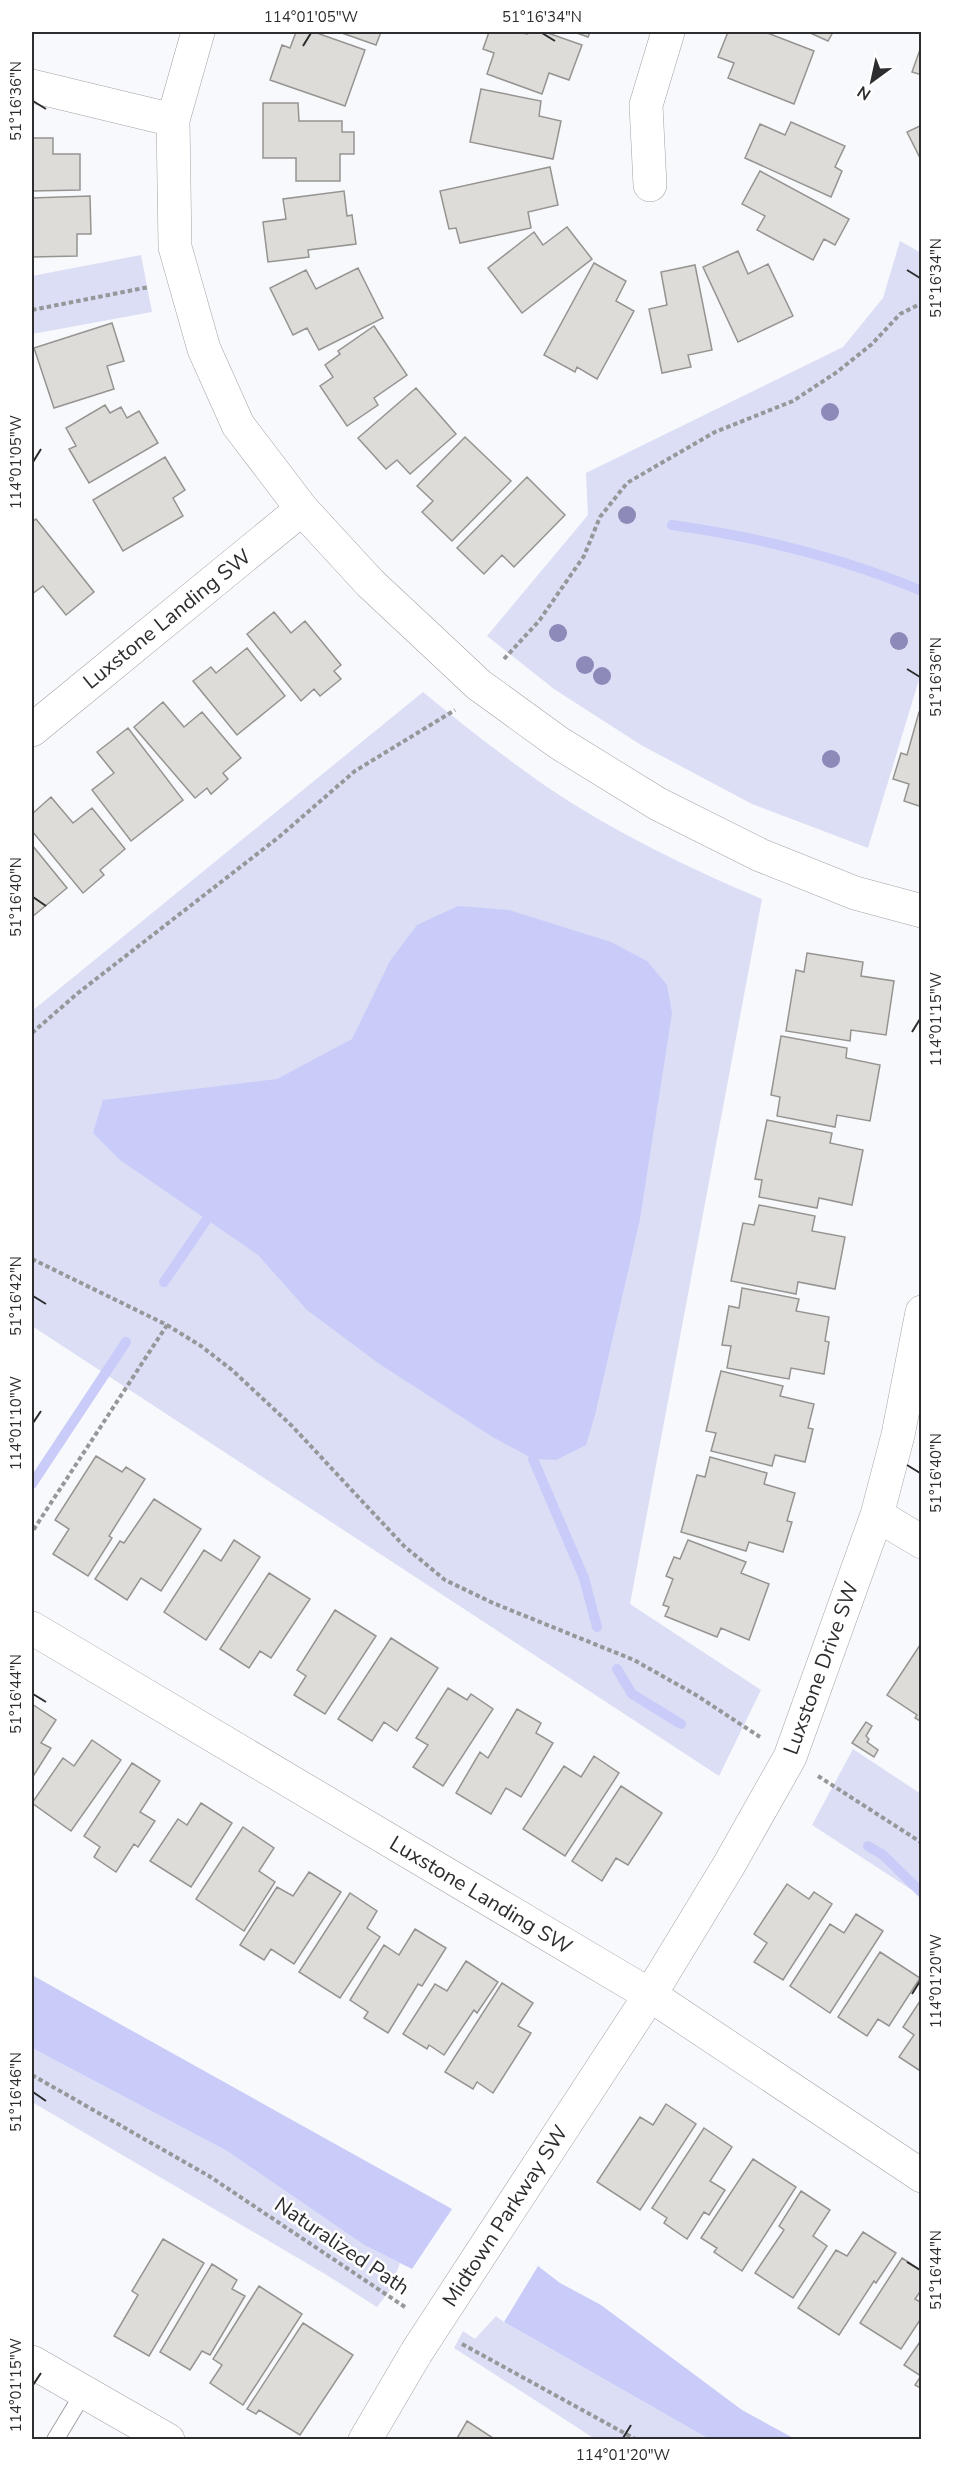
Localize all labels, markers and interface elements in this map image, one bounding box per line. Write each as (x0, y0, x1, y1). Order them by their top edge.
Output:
text: 114°01'05"W (264, 7, 359, 27)
text: 51°16'34"N (502, 7, 582, 27)
north arrow (842, 51, 902, 111)
text: 51°16'36"N (6, 61, 26, 141)
text: N (853, 80, 875, 105)
text: 51°16'34"N (926, 238, 946, 318)
text: 114°01'05"W (6, 414, 26, 509)
street label: Luxstone Landing SW (77, 543, 257, 695)
text: 51°16'36"N (926, 637, 946, 717)
text: 51°16'40"N (6, 857, 26, 937)
text: 114°01'15"W (926, 971, 946, 1066)
text: 51°16'42"N (6, 1256, 26, 1336)
text: 114°01'10"W (6, 1375, 26, 1470)
text: 51°16'40"N (926, 1433, 946, 1513)
street label: Luxstone Drive SW (777, 1578, 865, 1758)
text: 51°16'44"N (6, 1654, 26, 1734)
street label: Luxstone Landing SW (385, 1829, 577, 1961)
text: 114°01'20"W (926, 1933, 946, 2028)
text: 51°16'46"N (6, 2052, 26, 2132)
street label: Midtown Parkway SW (436, 2120, 574, 2312)
street label: Naturalized Path (269, 2191, 415, 2301)
text: 51°16'44"N (926, 2230, 946, 2310)
text: 114°01'15"W (6, 2337, 26, 2432)
text: 114°01'20"W (576, 2445, 671, 2465)

